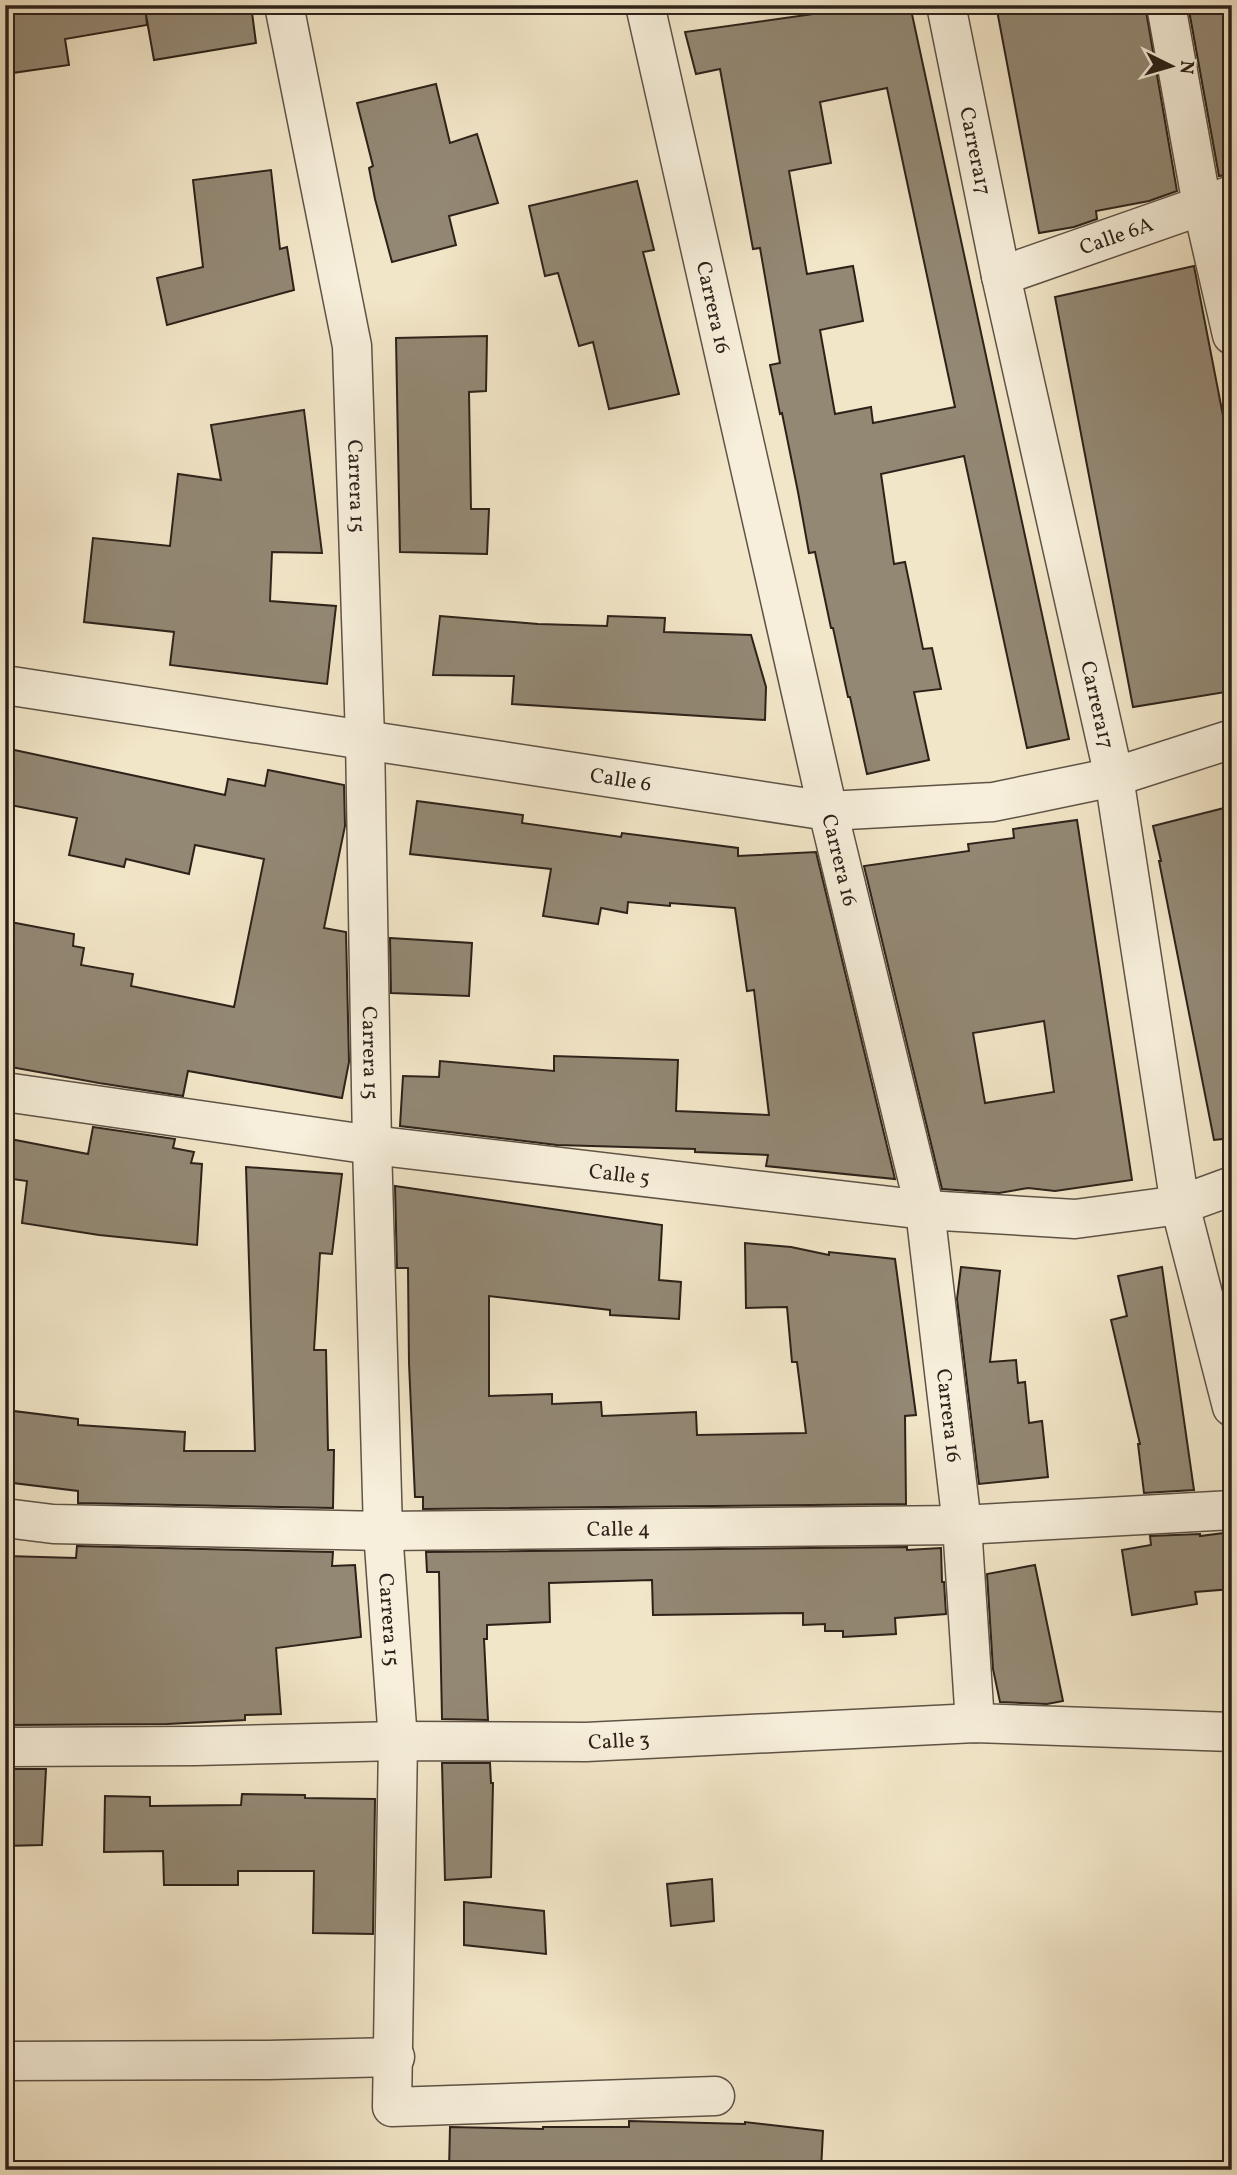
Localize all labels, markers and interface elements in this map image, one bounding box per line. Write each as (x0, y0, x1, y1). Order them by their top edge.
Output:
north arrow (1136, 32, 1206, 102)
text: N (1172, 59, 1199, 76)
street label: Carrera17 (951, 105, 997, 198)
street label: Calle 6A (1076, 211, 1158, 263)
street label: Carrera 16 (688, 259, 737, 357)
street label: Carrera 15 (339, 439, 371, 533)
street label: Carrera17 (1072, 658, 1120, 752)
street label: Calle 6 (588, 762, 653, 800)
street label: Carrera 16 (813, 811, 864, 910)
street label: Carrera 15 (354, 1006, 384, 1100)
street label: Calle 5 (587, 1158, 651, 1194)
street label: Carrera 16 (928, 1367, 968, 1464)
street label: Calle 4 (587, 1515, 650, 1545)
street label: Carrera 15 (370, 1572, 406, 1667)
street label: Calle 3 (587, 1726, 650, 1758)

